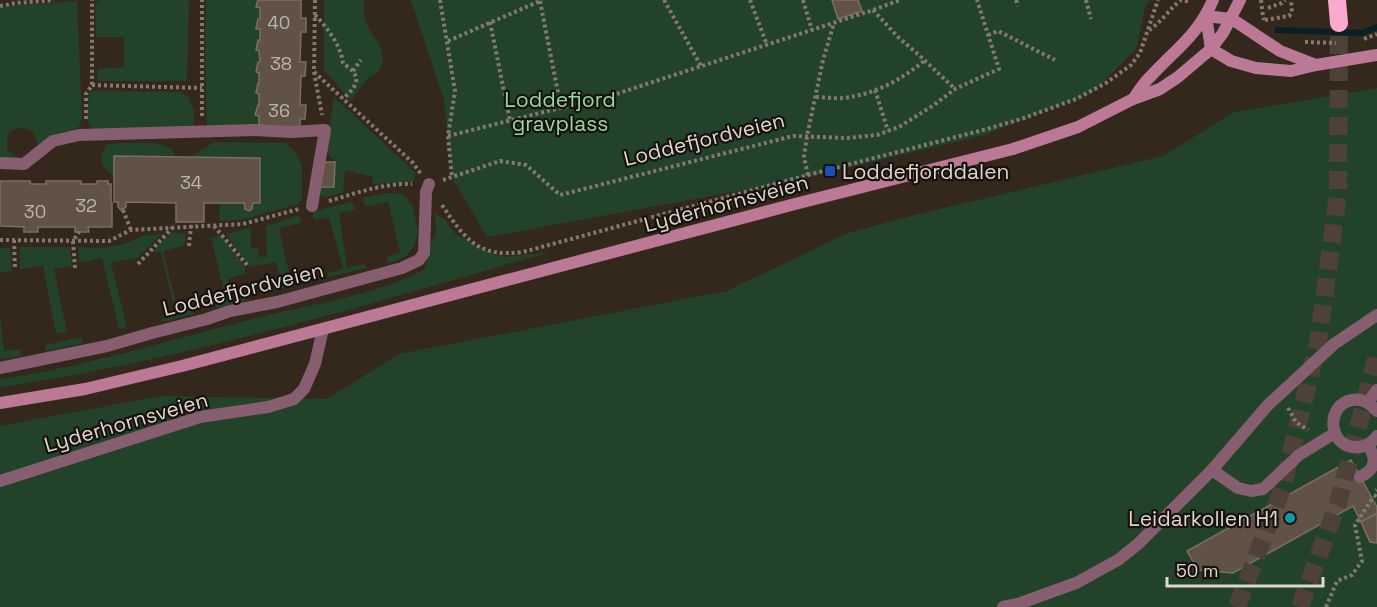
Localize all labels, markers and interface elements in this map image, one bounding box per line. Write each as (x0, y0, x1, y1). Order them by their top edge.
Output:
house number: 40 (268, 11, 290, 34)
house number: 38 (270, 52, 292, 75)
park label: Loddefjord gravplass (504, 86, 616, 137)
house number: 36 (268, 99, 290, 122)
street label: Loddefjordveien (621, 106, 787, 172)
place label: Loddefjorddalen (842, 158, 1009, 185)
marker: Loddefjorddalen (823, 164, 837, 178)
street label: Lyderhornsveien (641, 168, 811, 238)
house number: 34 (180, 171, 202, 194)
house number: 32 (75, 194, 97, 217)
house number: 30 (24, 200, 46, 223)
street label: Loddefjordveien (160, 256, 326, 322)
street label: Lyderhornsveien (41, 386, 211, 458)
place label: Leidarkollen H1 (1128, 505, 1278, 532)
marker: Leidarkollen H1 (1283, 511, 1297, 525)
scale bar (1167, 550, 1323, 588)
text: 50 m (1176, 559, 1218, 582)

